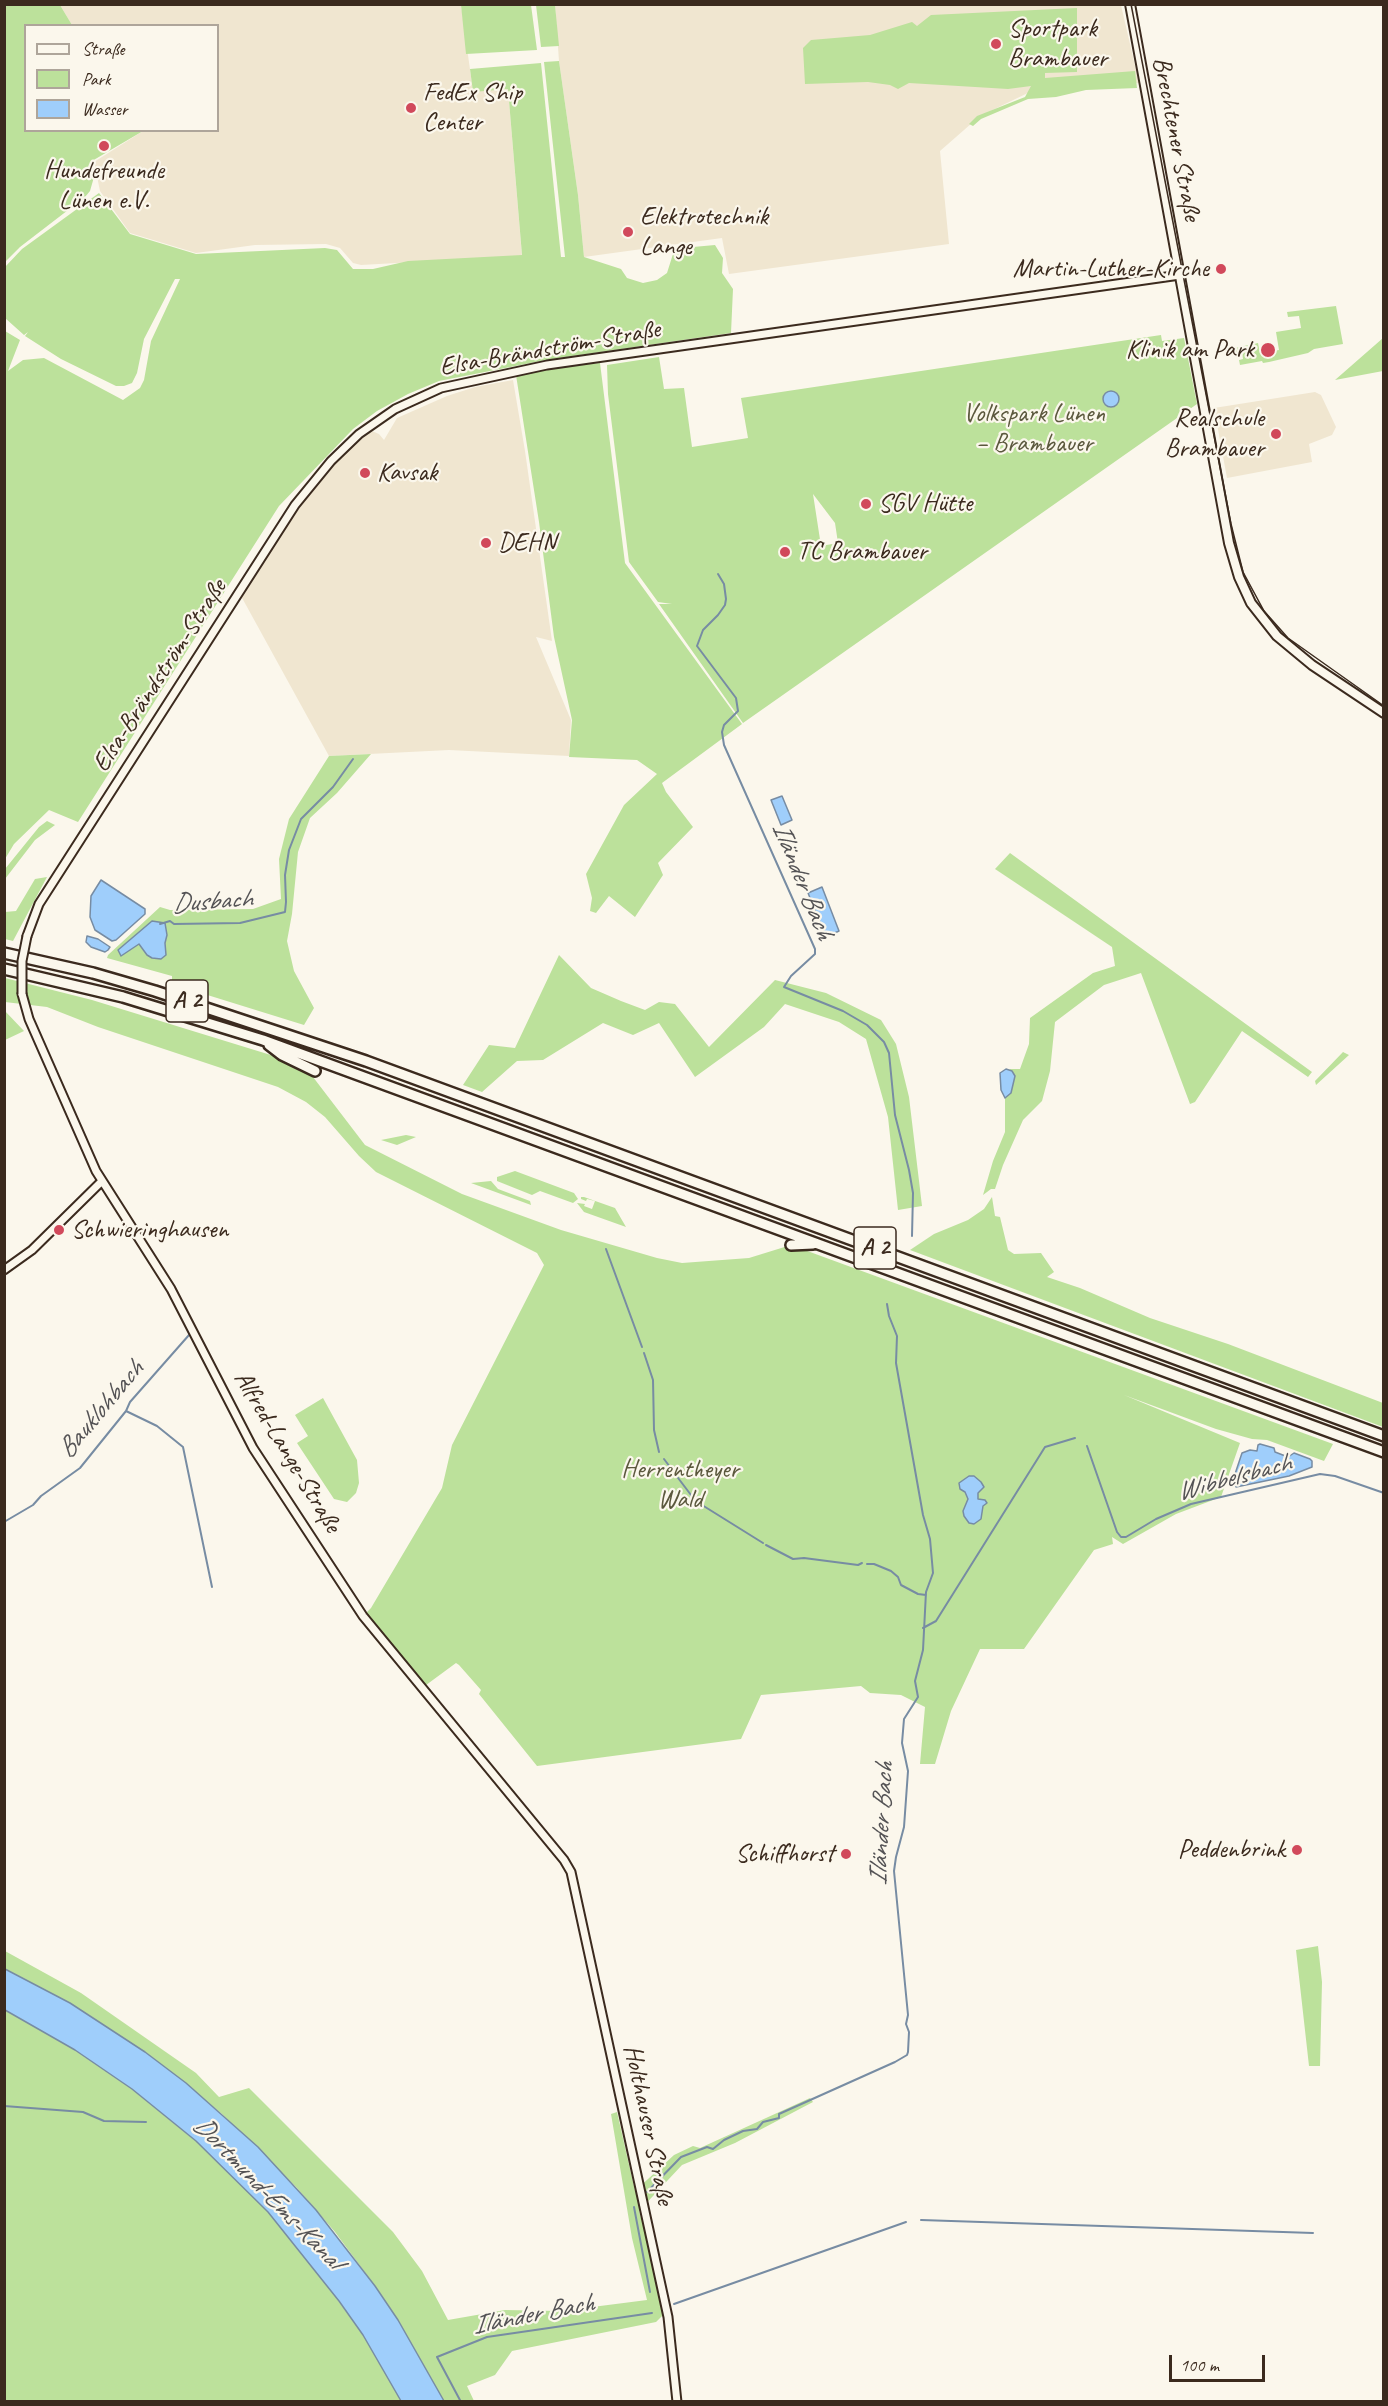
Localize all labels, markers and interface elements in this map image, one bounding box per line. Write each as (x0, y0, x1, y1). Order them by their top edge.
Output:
place label: Sportpark Brambauer (1008, 13, 1107, 74)
legend (24, 24, 219, 132)
marker: Sportpark Brambauer (989, 37, 1003, 51)
text: Straße (82, 38, 124, 60)
street label: Brechtener Straße (1145, 54, 1207, 224)
text: Park (82, 68, 111, 90)
place label: FedEx Ship Center (423, 77, 522, 138)
text: Wasser (82, 98, 127, 120)
marker: FedEx Ship Center (404, 101, 418, 115)
marker: Hundefreunde Lünen e.V. (97, 139, 111, 153)
place label: Hundefreunde Lünen e.V. (44, 155, 164, 216)
place label: Elektrotechnik Lange (640, 201, 768, 262)
marker: Elektrotechnik Lange (621, 225, 635, 239)
place label: Martin-Luther-Kirche (1013, 253, 1209, 285)
marker: Martin-Luther-Kirche (1214, 262, 1228, 276)
street label: Elsa-Brändström-Straße (437, 314, 663, 384)
place label: Klinik am Park (1126, 334, 1254, 366)
marker: Klinik am Park (1259, 341, 1277, 359)
park label: Volkspark Lünen – Brambauer (963, 398, 1105, 460)
place label: Realschule Brambauer (1165, 403, 1264, 464)
marker: Realschule Brambauer (1269, 427, 1283, 441)
place label: Kavsak (377, 457, 437, 489)
marker: Kavsak (358, 466, 372, 480)
place label: SGV Hütte (878, 488, 972, 520)
marker: SGV Hütte (859, 497, 873, 511)
place label: DEHN (498, 527, 556, 559)
marker: DEHN (479, 536, 493, 550)
place label: TC Brambauer (797, 536, 927, 568)
marker: TC Brambauer (778, 545, 792, 559)
street label: Elsa-Brändström-Straße (86, 574, 234, 778)
water label: Iländer Bach (764, 818, 840, 944)
water label: Dusbach (171, 883, 253, 921)
road number: A 2 (166, 980, 208, 1022)
place label: Schwieringhausen (71, 1214, 228, 1246)
marker: Schwieringhausen (52, 1223, 66, 1237)
road number: A 2 (854, 1227, 896, 1269)
water label: Bauklohbach (51, 1355, 151, 1465)
street label: Alfred-Lange-Straße (226, 1365, 348, 1539)
water label: Wibbelsbach (1173, 1447, 1295, 1509)
park label: Herrentheyer Wald (621, 1454, 739, 1516)
water label: Iländer Bach (863, 1762, 901, 1886)
place label: Peddenbrink (1178, 1834, 1285, 1866)
place label: Schiffhorst (735, 1838, 834, 1870)
marker: Peddenbrink (1290, 1843, 1304, 1857)
marker: Schiffhorst (839, 1847, 853, 1861)
street label: Holthauser Straße (616, 2042, 680, 2208)
water label: Dortmund-Ems-Kanal (186, 2110, 348, 2276)
water label: Iländer Bach (469, 2287, 597, 2343)
scale bar (1172, 2343, 1268, 2381)
text: 100 m (1180, 2354, 1219, 2376)

